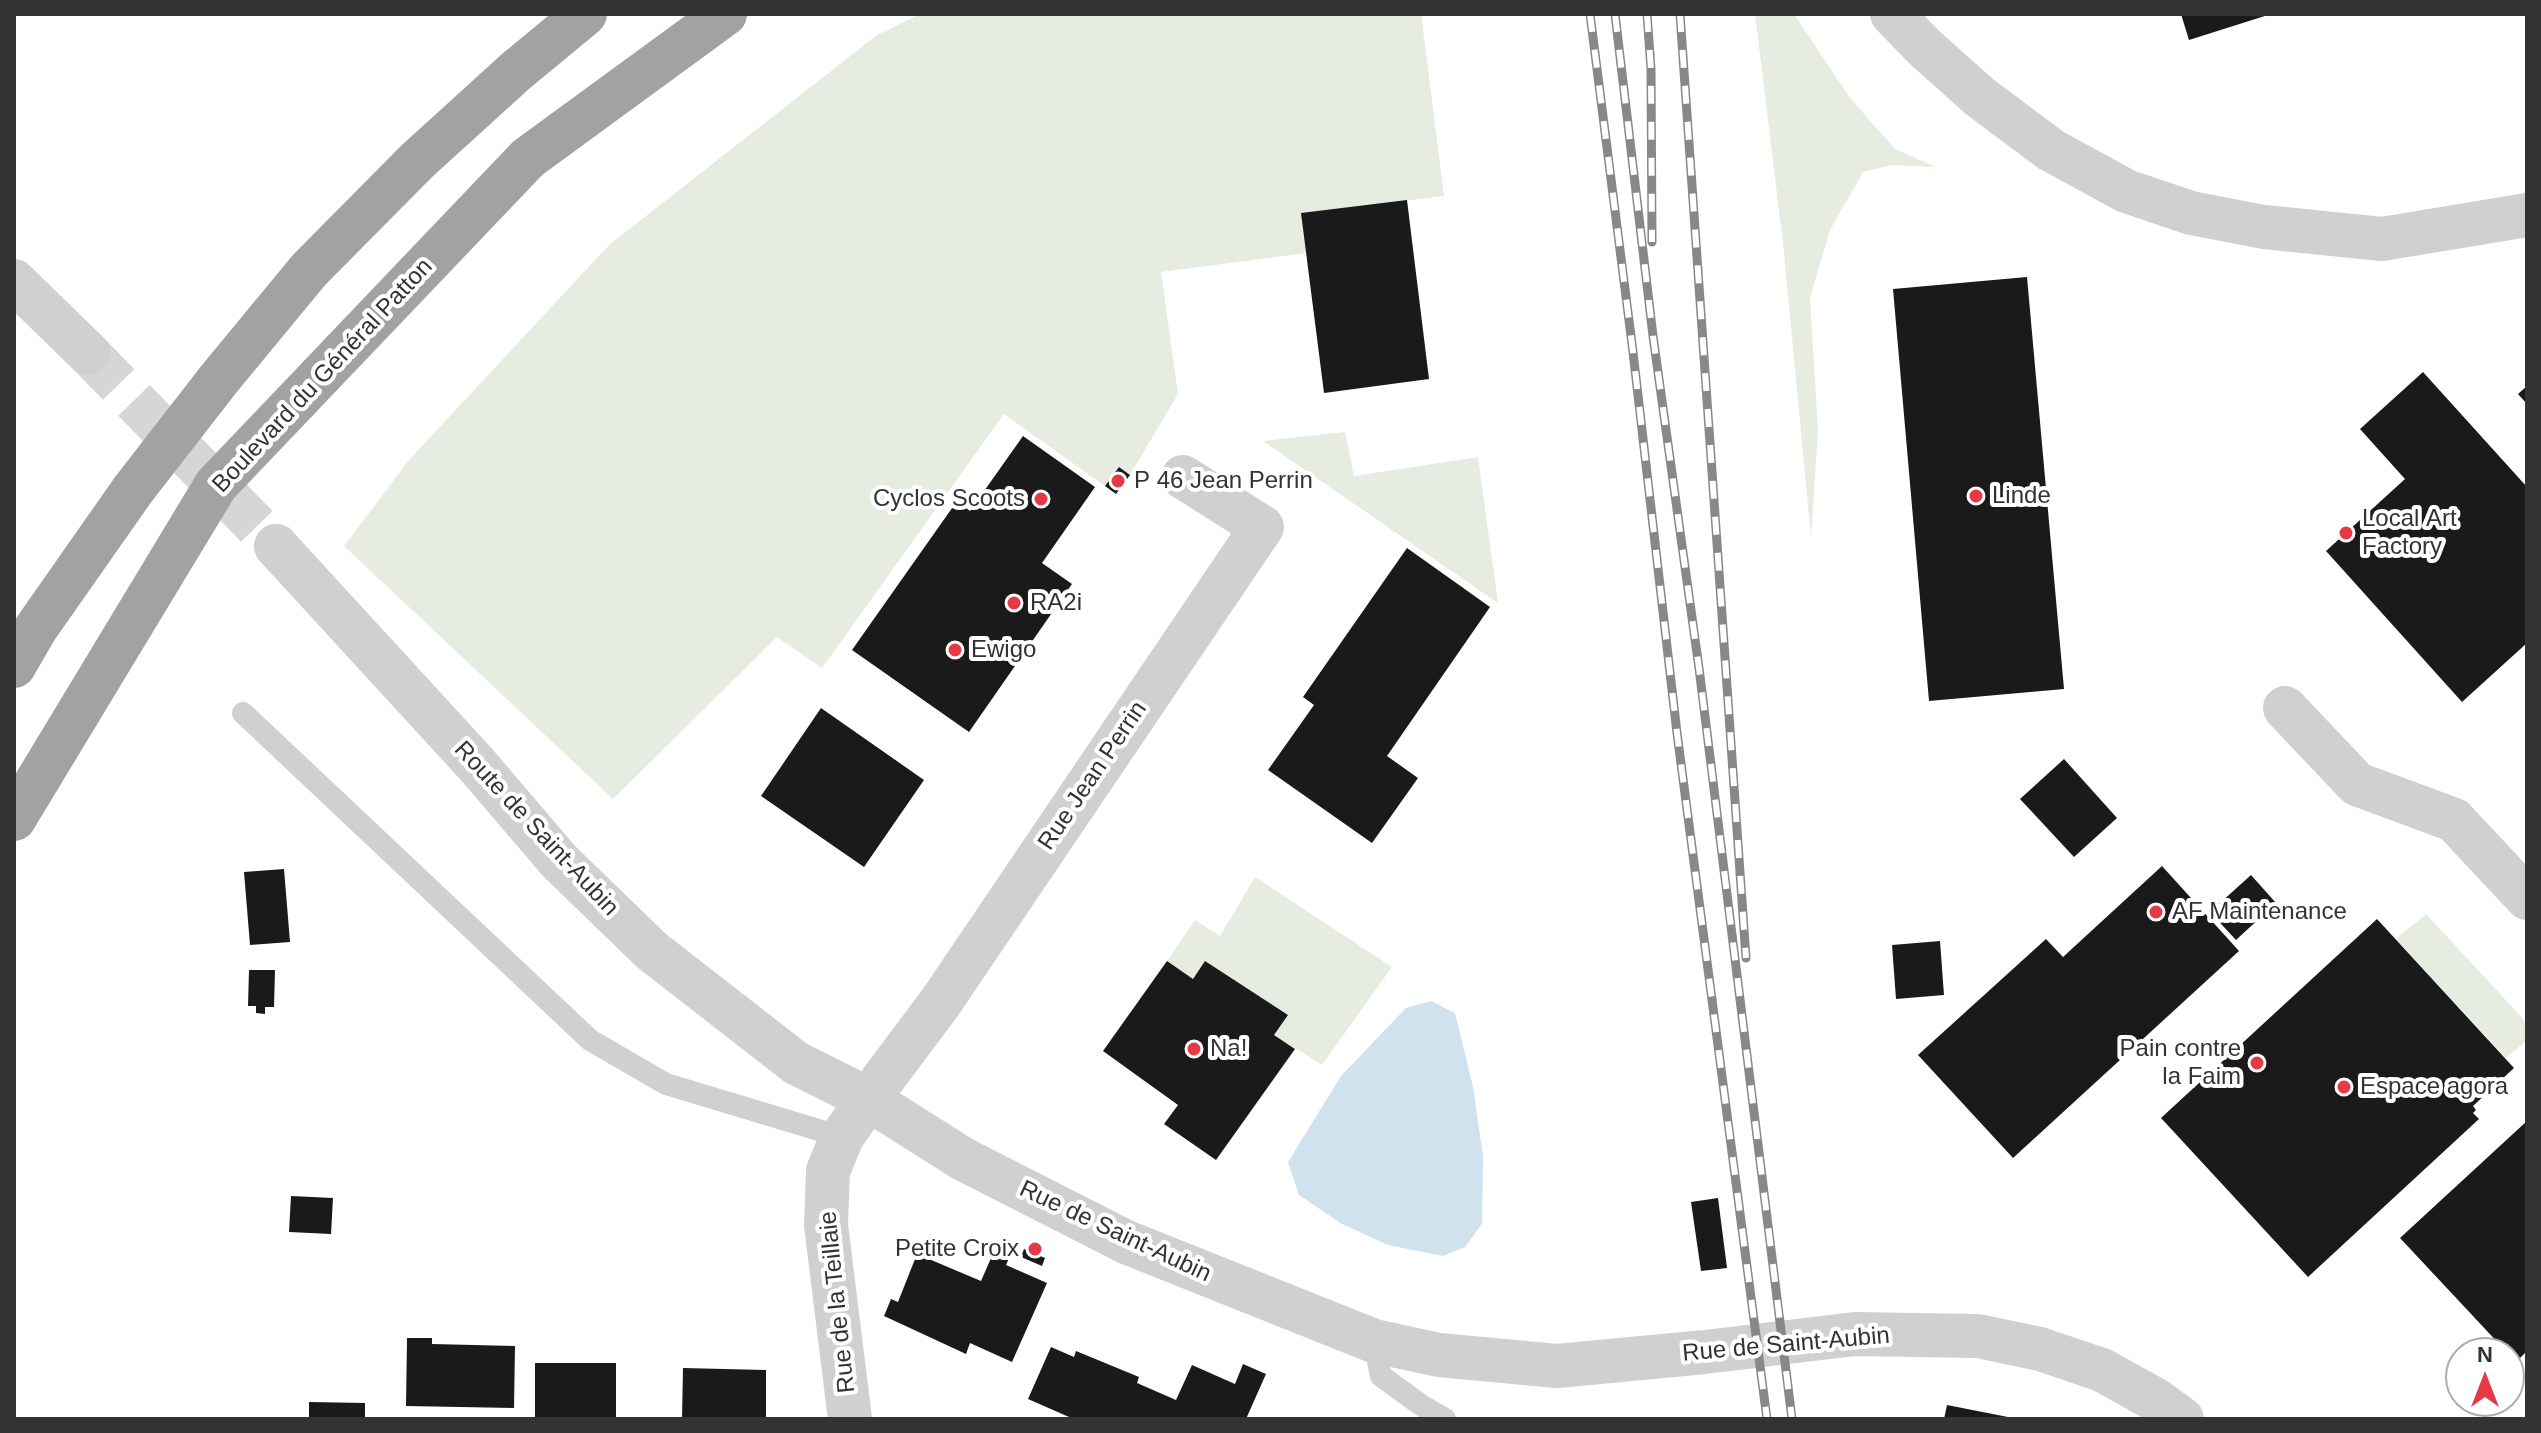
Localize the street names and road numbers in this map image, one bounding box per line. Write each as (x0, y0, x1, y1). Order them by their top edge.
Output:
street label: Boulevard du Général Patton (207, 253, 439, 499)
street label: Rue Jean Perrin (1033, 696, 1153, 856)
street label: Route de Saint-Aubin (448, 736, 624, 922)
street label: Rue de Saint-Aubin (1015, 1175, 1215, 1289)
street label: Rue de la Teillaie (814, 1210, 862, 1394)
street label: Rue de Saint-Aubin (1681, 1322, 1891, 1368)

